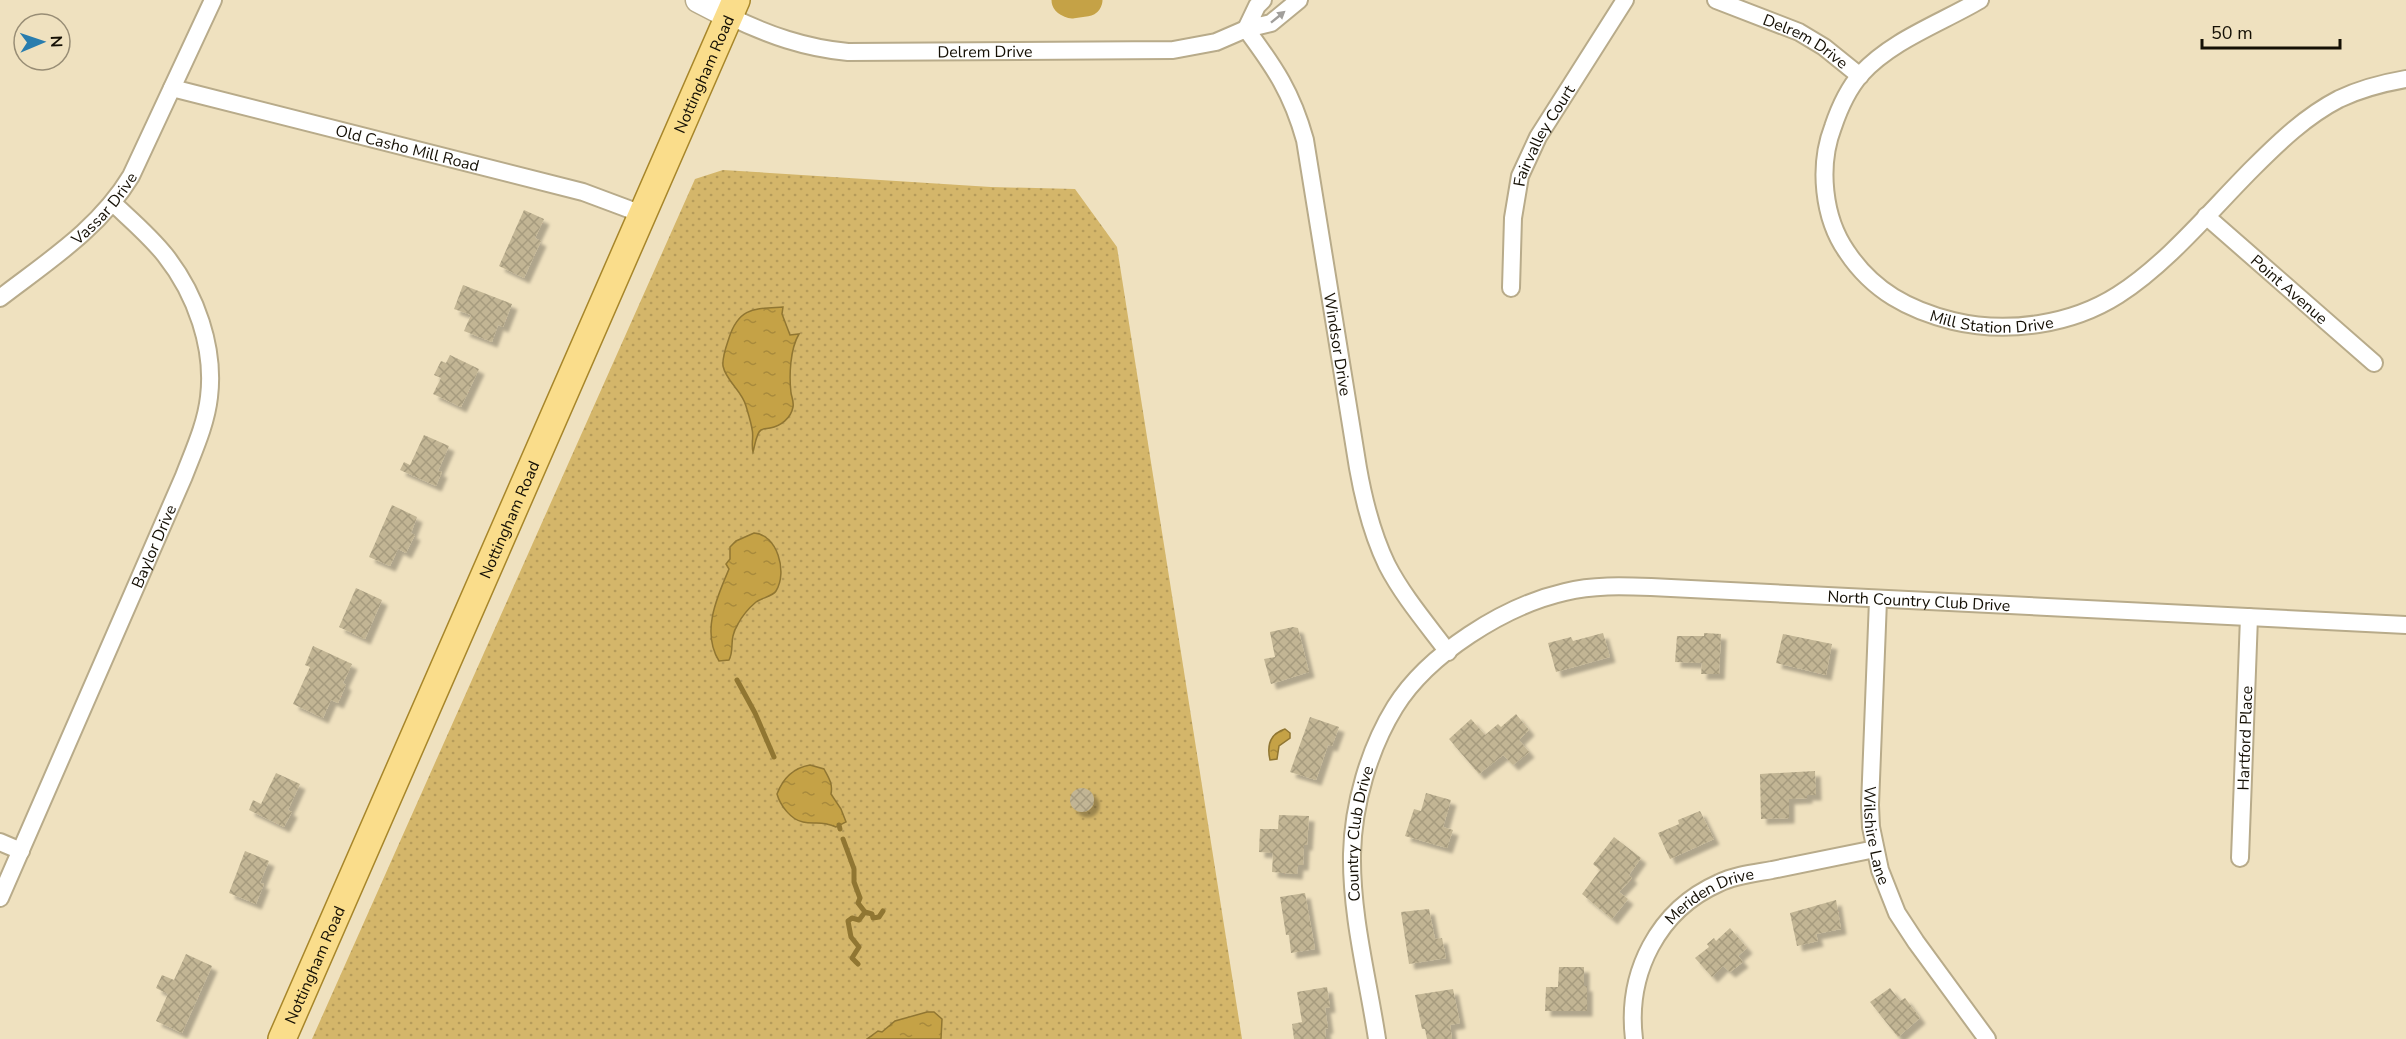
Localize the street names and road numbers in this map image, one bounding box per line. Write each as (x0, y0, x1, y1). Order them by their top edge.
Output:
street label: Delrem Drive (1760, 9, 1852, 74)
street label: Nottingham Road (669, 12, 740, 137)
street label: Delrem Drive (937, 41, 1033, 63)
street label: Fairvalley Court (1508, 80, 1581, 188)
street label: Old Casho Mill Road (333, 120, 482, 177)
street label: Vassar Drive (66, 168, 143, 251)
street label: Point Avenue (2246, 250, 2332, 330)
street label: Windsor Drive (1318, 291, 1356, 398)
street label: Mill Station Drive (1927, 305, 2056, 339)
street label: Nottingham Road (475, 457, 545, 582)
street label: Baylor Drive (127, 501, 182, 592)
street label: North Country Club Drive (1827, 586, 2011, 617)
street label: Hartford Place (2233, 685, 2258, 791)
street label: Country Club Drive (1342, 763, 1379, 902)
street label: Wilshire Lane (1858, 786, 1895, 888)
street label: Meriden Drive (1660, 863, 1756, 930)
street label: Nottingham Road (280, 903, 351, 1028)

